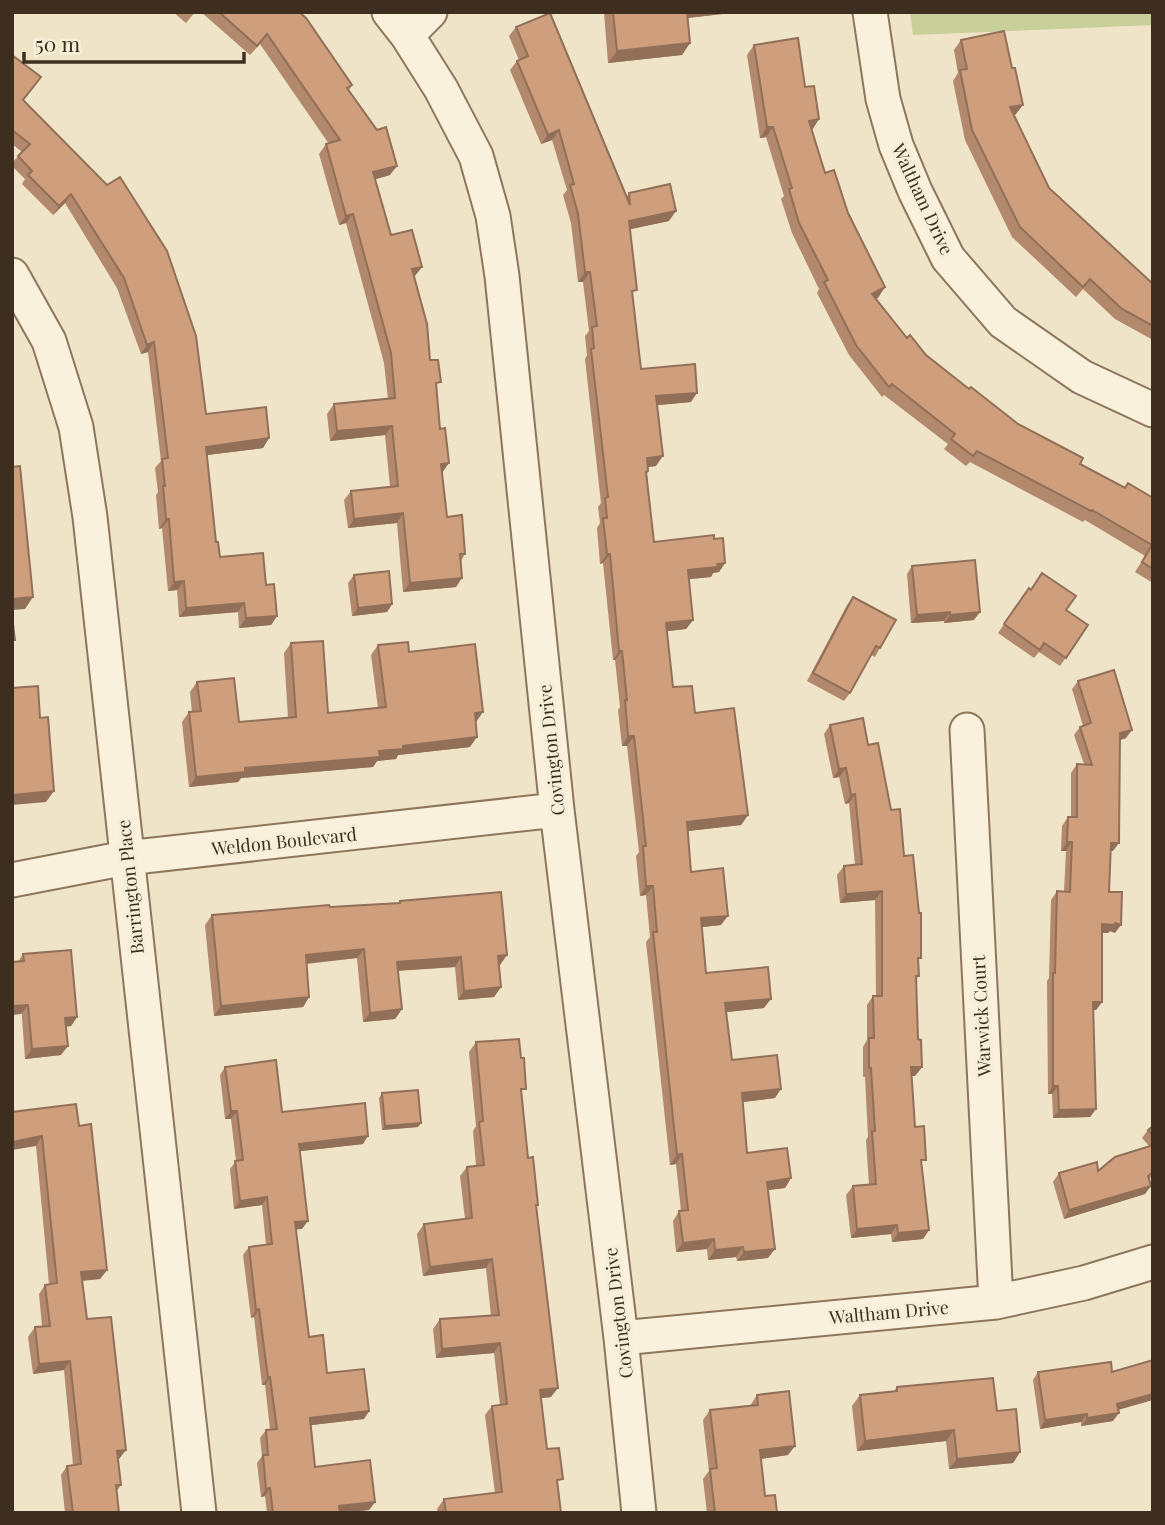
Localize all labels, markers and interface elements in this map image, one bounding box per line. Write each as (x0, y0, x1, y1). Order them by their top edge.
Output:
scale bar (24, 21, 245, 65)
text: 50 m (35, 29, 81, 57)
street label: Waltham Drive (886, 139, 959, 258)
street label: Covington Drive (532, 683, 570, 817)
street label: Barrington Place (111, 818, 149, 956)
street label: Weldon Boulevard (209, 821, 358, 861)
street label: Warwick Court (966, 954, 996, 1078)
street label: Covington Drive (598, 1246, 638, 1380)
street label: Waltham Drive (827, 1295, 950, 1329)

